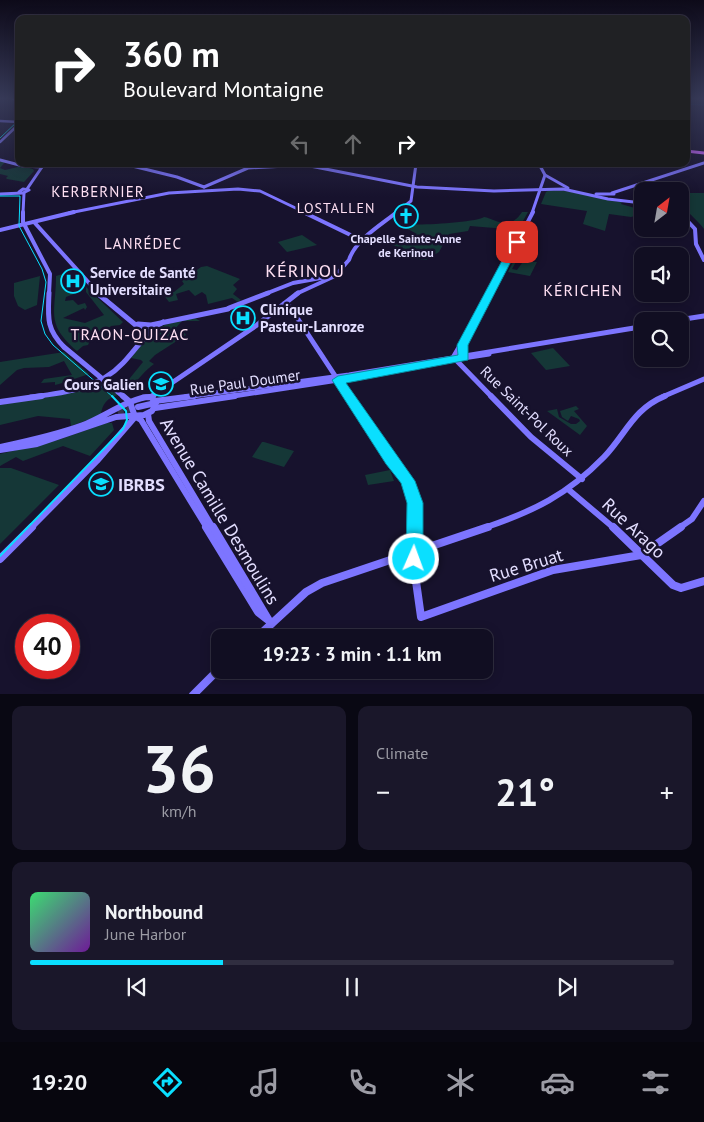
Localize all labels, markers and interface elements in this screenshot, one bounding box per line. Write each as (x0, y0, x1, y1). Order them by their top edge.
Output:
text: 360 m (123, 31, 220, 77)
icon: right (40, 35, 105, 100)
text: Boulevard Montaigne (123, 75, 324, 103)
icon: left (286, 130, 314, 158)
icon: ahead (339, 130, 367, 158)
icon: right (392, 130, 420, 158)
district label: KERBERNIER (51, 182, 145, 201)
north arrow (634, 182, 689, 238)
map controls (634, 182, 689, 367)
district label: LOSTALLEN (297, 199, 375, 217)
church icon: Chapelle Sainte-Anne de Kerinou (393, 203, 419, 229)
pin (496, 221, 538, 263)
icon: arrive (503, 228, 531, 256)
place label: Chapelle Sainte-Anne de Kerinou (351, 231, 461, 260)
district label: LANRÉDEC (104, 234, 182, 253)
button: sound (634, 247, 689, 302)
district label: KÉRINOU (265, 259, 345, 282)
place label: Service de Santé Universitaire (90, 263, 196, 299)
hospital icon: Service de Santé Universitaire (60, 268, 86, 294)
district label: KÉRICHEN (543, 280, 623, 300)
place label: Clinique Pasteur-Lanroze (260, 300, 365, 336)
hospital icon: Clinique Pasteur-Lanroze (230, 305, 256, 331)
button: search (634, 312, 689, 367)
district label: TRAON-QUIZAC (71, 324, 189, 344)
street label: Rue Saint-Pol Roux (476, 362, 578, 461)
street label: Rue Paul Doumer (189, 365, 301, 399)
school or university icon: Cours Galien (148, 371, 174, 397)
place label: Cours Galien (64, 375, 144, 394)
street label: Avenue Camille Desmoulins (155, 413, 285, 609)
school or university icon: IBRBS (88, 471, 114, 497)
place label: IBRBS (118, 473, 165, 496)
street label: Rue Arago (597, 493, 671, 563)
position arrow (387, 532, 439, 584)
street label: Rue Bruat (487, 543, 565, 587)
speed limit sign: 40 (15, 614, 80, 679)
text: 19:23 · 3 min · 1.1 km (262, 642, 442, 666)
text: 36 (142, 726, 216, 810)
text: Climate (376, 743, 428, 763)
text: 21° (495, 767, 555, 816)
text: − (376, 773, 390, 810)
text: + (660, 773, 674, 810)
text: km/h (161, 801, 197, 821)
text: Northbound (105, 900, 203, 924)
text: June Harbor (105, 924, 186, 944)
icon: previous (123, 973, 151, 1001)
icon: pause (338, 973, 366, 1001)
icon: next (553, 973, 581, 1001)
icon: directions (150, 1065, 185, 1100)
icon: music (247, 1065, 282, 1100)
icon: phone (345, 1065, 380, 1100)
icon: climate (443, 1065, 478, 1100)
icon: car (540, 1065, 575, 1100)
icon: filters (638, 1065, 673, 1100)
text: 19:20 (31, 1068, 87, 1096)

